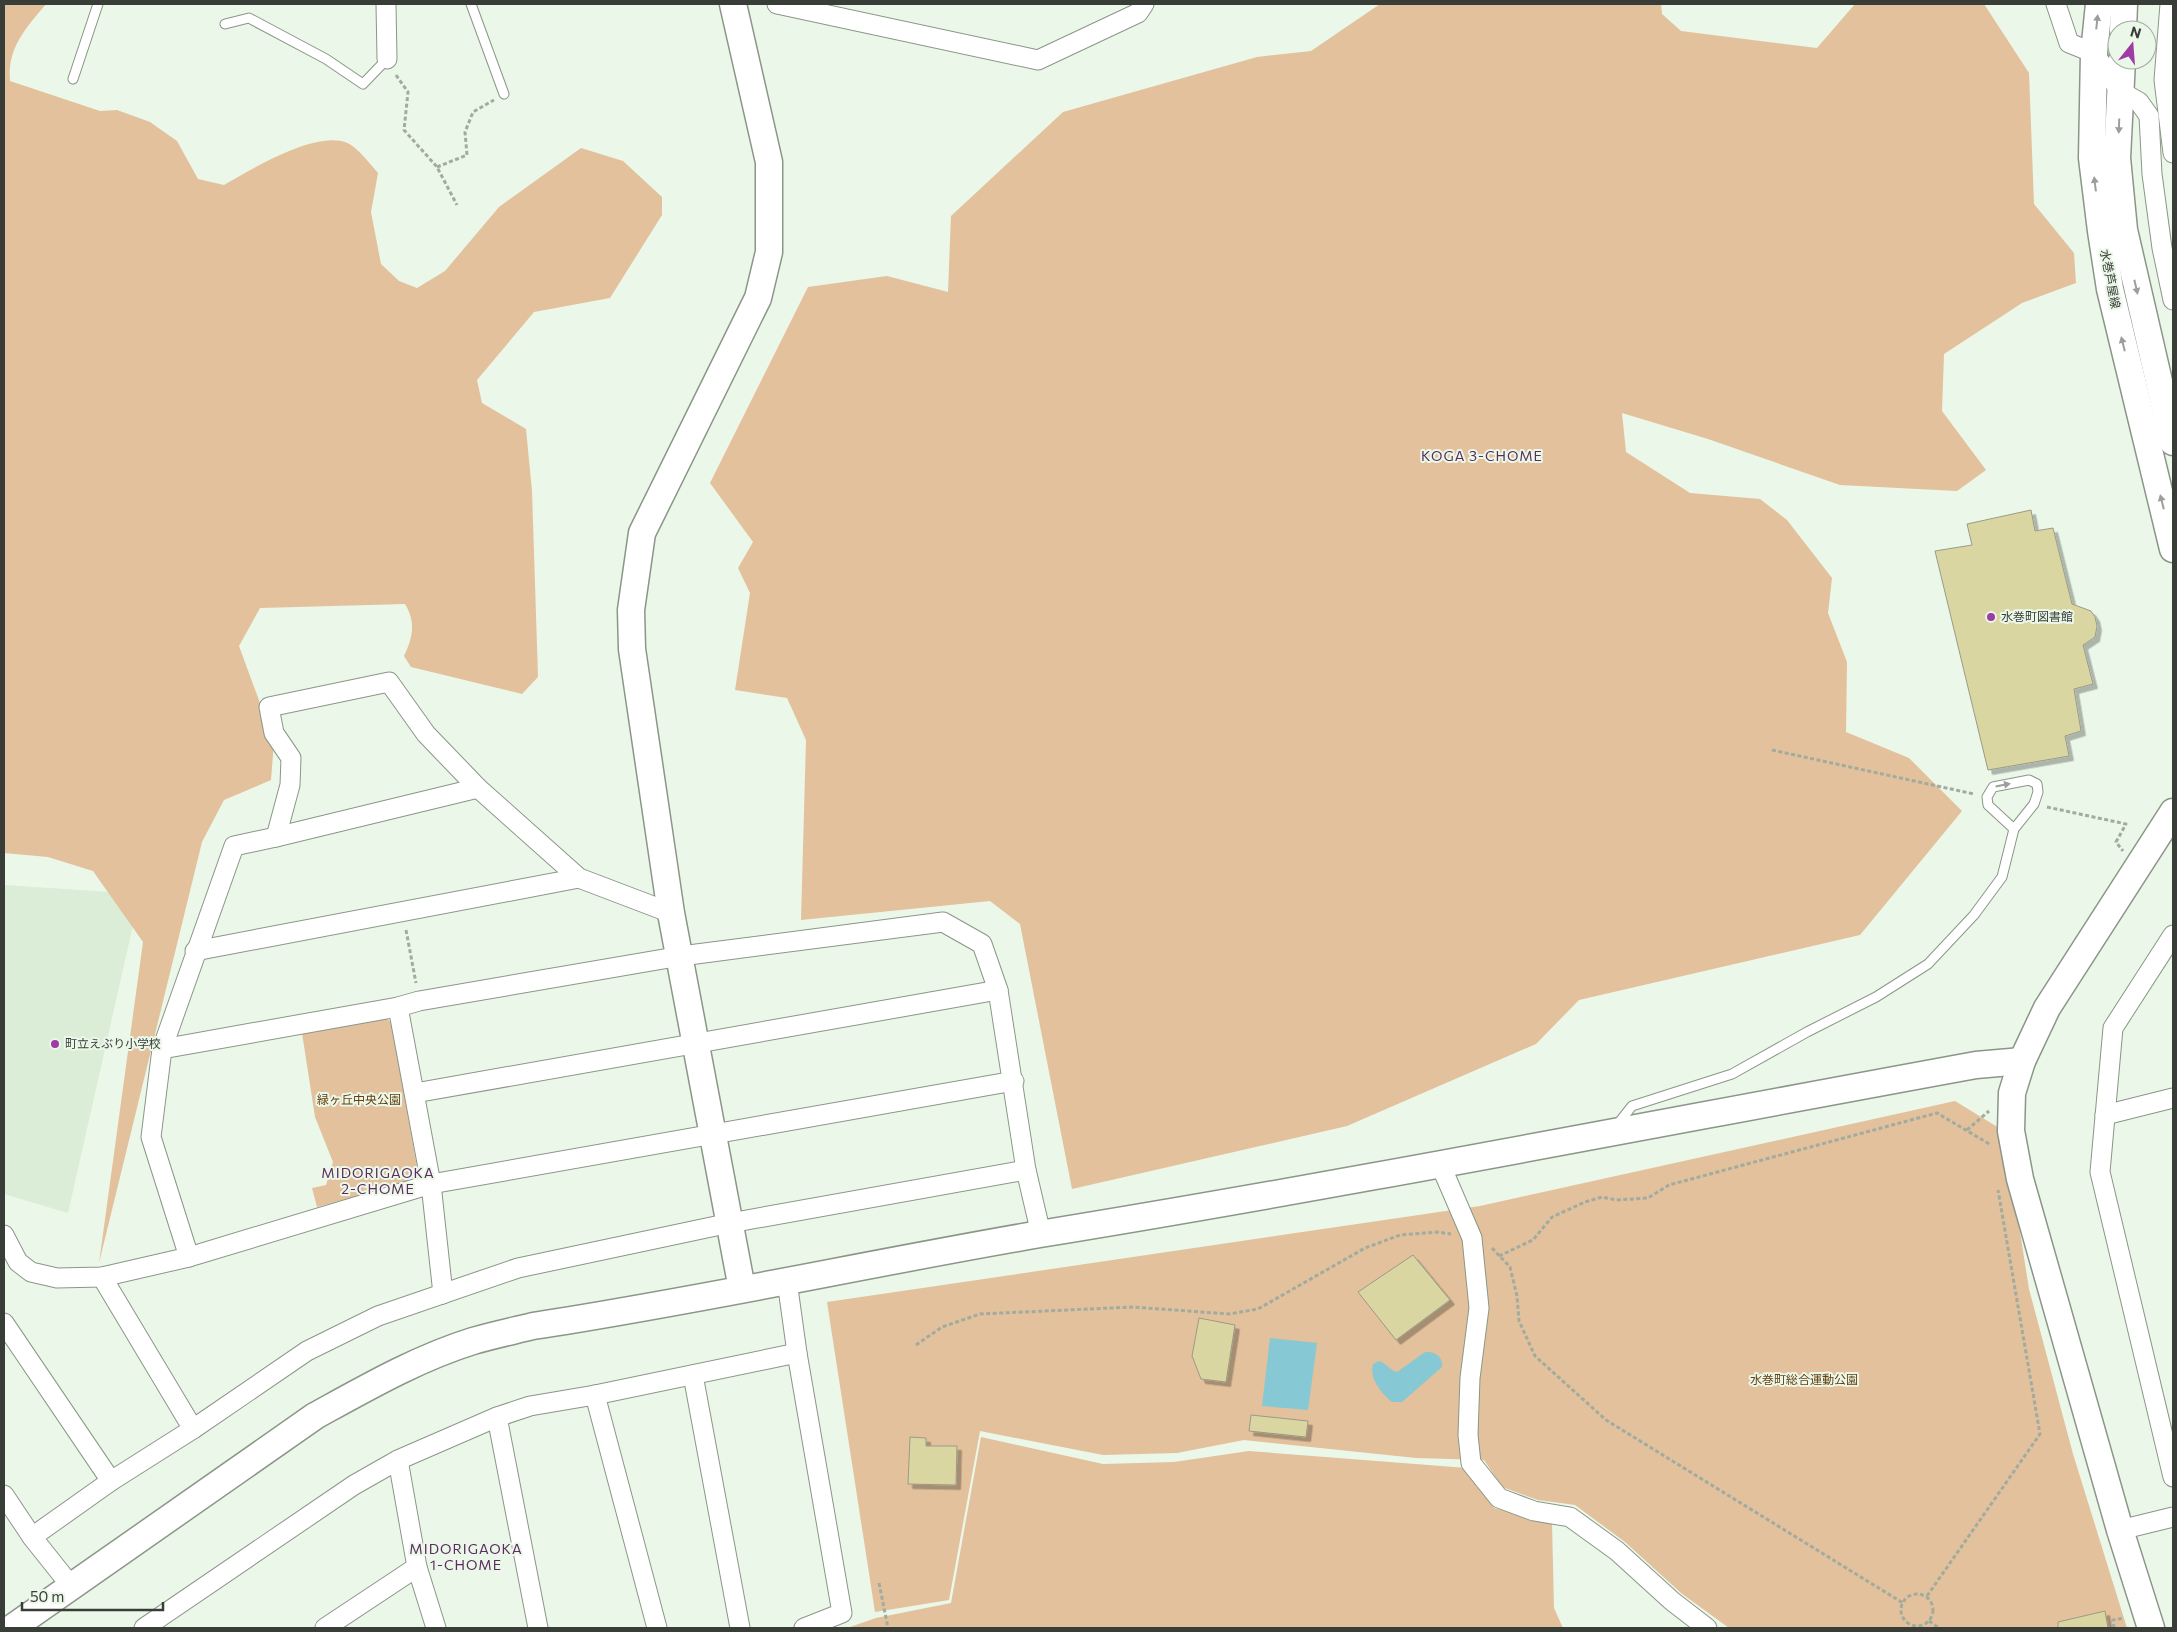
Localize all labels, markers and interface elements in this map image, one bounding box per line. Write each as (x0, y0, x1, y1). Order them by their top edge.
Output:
one-way arrow (2093, 14, 2101, 30)
north arrow (2107, 20, 2157, 70)
text: N (2128, 22, 2143, 42)
one-way arrow (2114, 118, 2122, 134)
one-way arrow (2091, 176, 2099, 192)
street label: 水巻芦屋線 (2098, 248, 2124, 310)
one-way arrow (2132, 280, 2140, 295)
one-way arrow (2119, 336, 2127, 351)
district label: KOGA 3-CHOME (1421, 447, 1543, 464)
one-way arrow (2158, 494, 2166, 509)
place label: 水巻町図書館 (2001, 609, 2073, 623)
marker: 水巻町図書館 (1985, 611, 1997, 623)
one-way arrow (1996, 781, 2011, 789)
place label: 町立えぶり小学校 (65, 1036, 161, 1050)
marker: 町立えぶり小学校 (49, 1038, 61, 1050)
park label: 緑ヶ丘中央公園 (317, 1092, 401, 1106)
district label: MIDORIGAOKA 2-CHOME (321, 1164, 435, 1197)
park label: 水巻町総合運動公園 (1750, 1372, 1858, 1386)
district label: MIDORIGAOKA 1-CHOME (409, 1540, 523, 1573)
scale bar (22, 1580, 164, 1612)
text: 50 m (30, 1587, 64, 1605)

